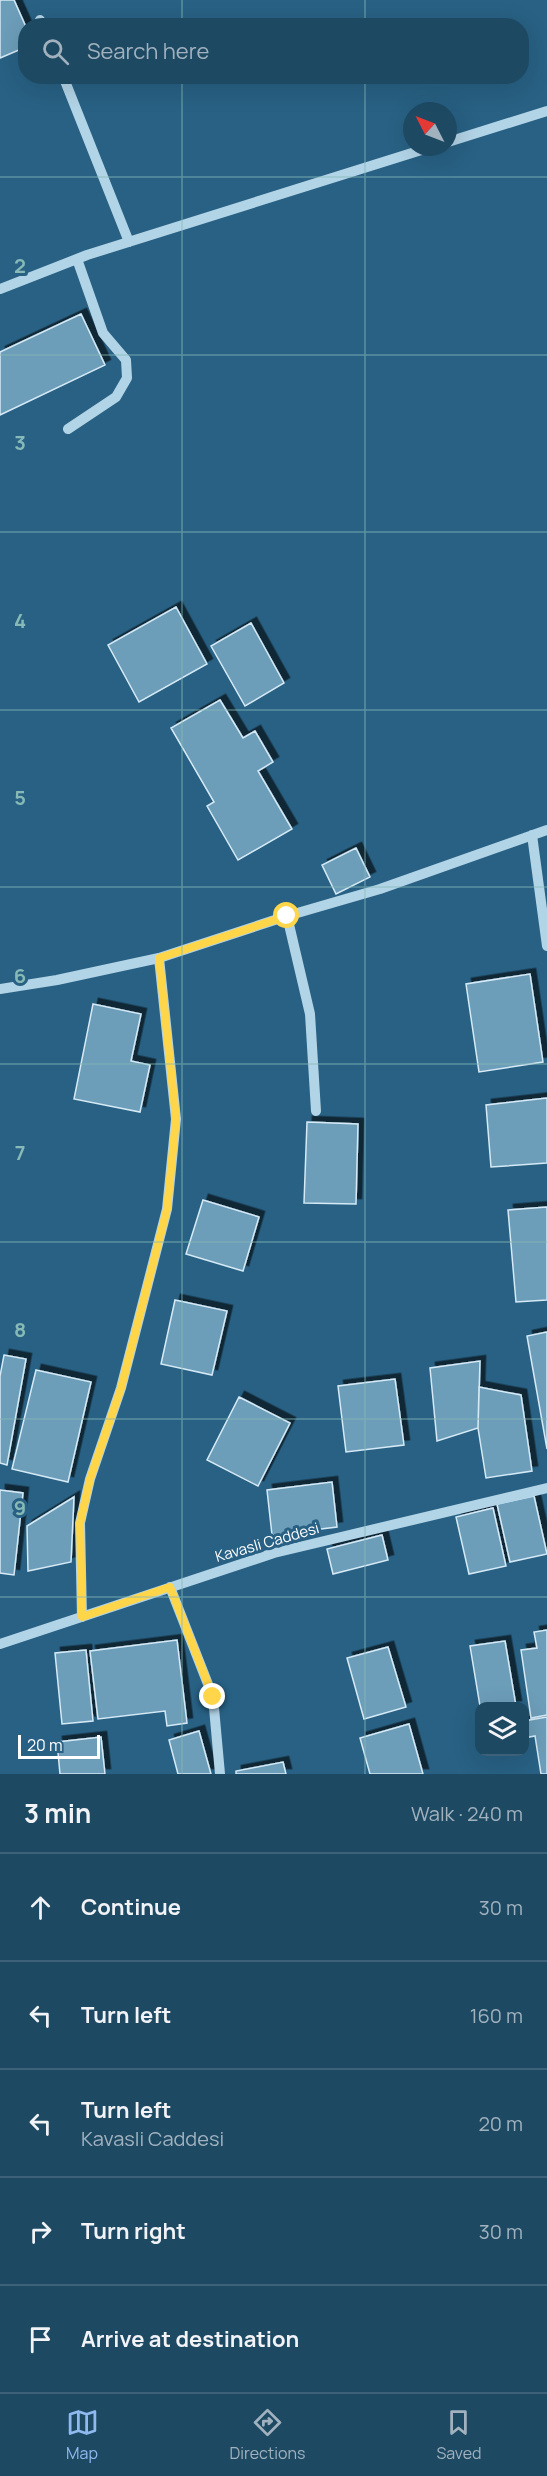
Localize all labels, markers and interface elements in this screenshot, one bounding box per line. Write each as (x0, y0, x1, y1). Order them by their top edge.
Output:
search box (18, 18, 529, 84)
icon: search (39, 35, 72, 68)
text: Search here (87, 36, 209, 66)
north arrow (403, 102, 457, 156)
text: 2 (14, 252, 26, 279)
text: 3 (14, 429, 26, 456)
text: 4 (14, 607, 26, 634)
text: 5 (14, 784, 26, 811)
route start (273, 902, 299, 928)
text: 6 (14, 962, 26, 989)
text: 7 (15, 1139, 25, 1166)
text: 8 (14, 1316, 26, 1343)
text: 9 (14, 1494, 26, 1521)
street label: Kavasli Caddesi (213, 1517, 321, 1567)
route end (199, 1683, 225, 1709)
map controls (475, 1702, 529, 1756)
button: layers (475, 1702, 529, 1756)
scale bar (18, 1732, 100, 1760)
text: 20 m (27, 1734, 63, 1756)
text: 3 min (24, 1795, 91, 1831)
text: Walk · 240 m (411, 1800, 523, 1827)
icon: ahead (24, 1891, 57, 1924)
text: Continue (81, 1892, 181, 1922)
text: 30 m (479, 1894, 523, 1921)
icon: left (24, 1999, 57, 2032)
text: Turn left (81, 2000, 171, 2030)
text: 160 m (470, 2002, 523, 2029)
text: Turn left (81, 2095, 171, 2125)
icon: left (24, 2107, 57, 2140)
text: 20 m (478, 2110, 523, 2137)
text: Kavasli Caddesi (81, 2125, 224, 2152)
icon: right (24, 2215, 57, 2248)
text: Turn right (81, 2216, 186, 2246)
text: 30 m (479, 2218, 523, 2245)
icon: arrive (24, 2323, 57, 2356)
text: Arrive at destination (81, 2324, 299, 2354)
tab: Map (66, 2406, 99, 2464)
tab: Directions (230, 2406, 305, 2464)
tab: Saved (436, 2406, 481, 2464)

